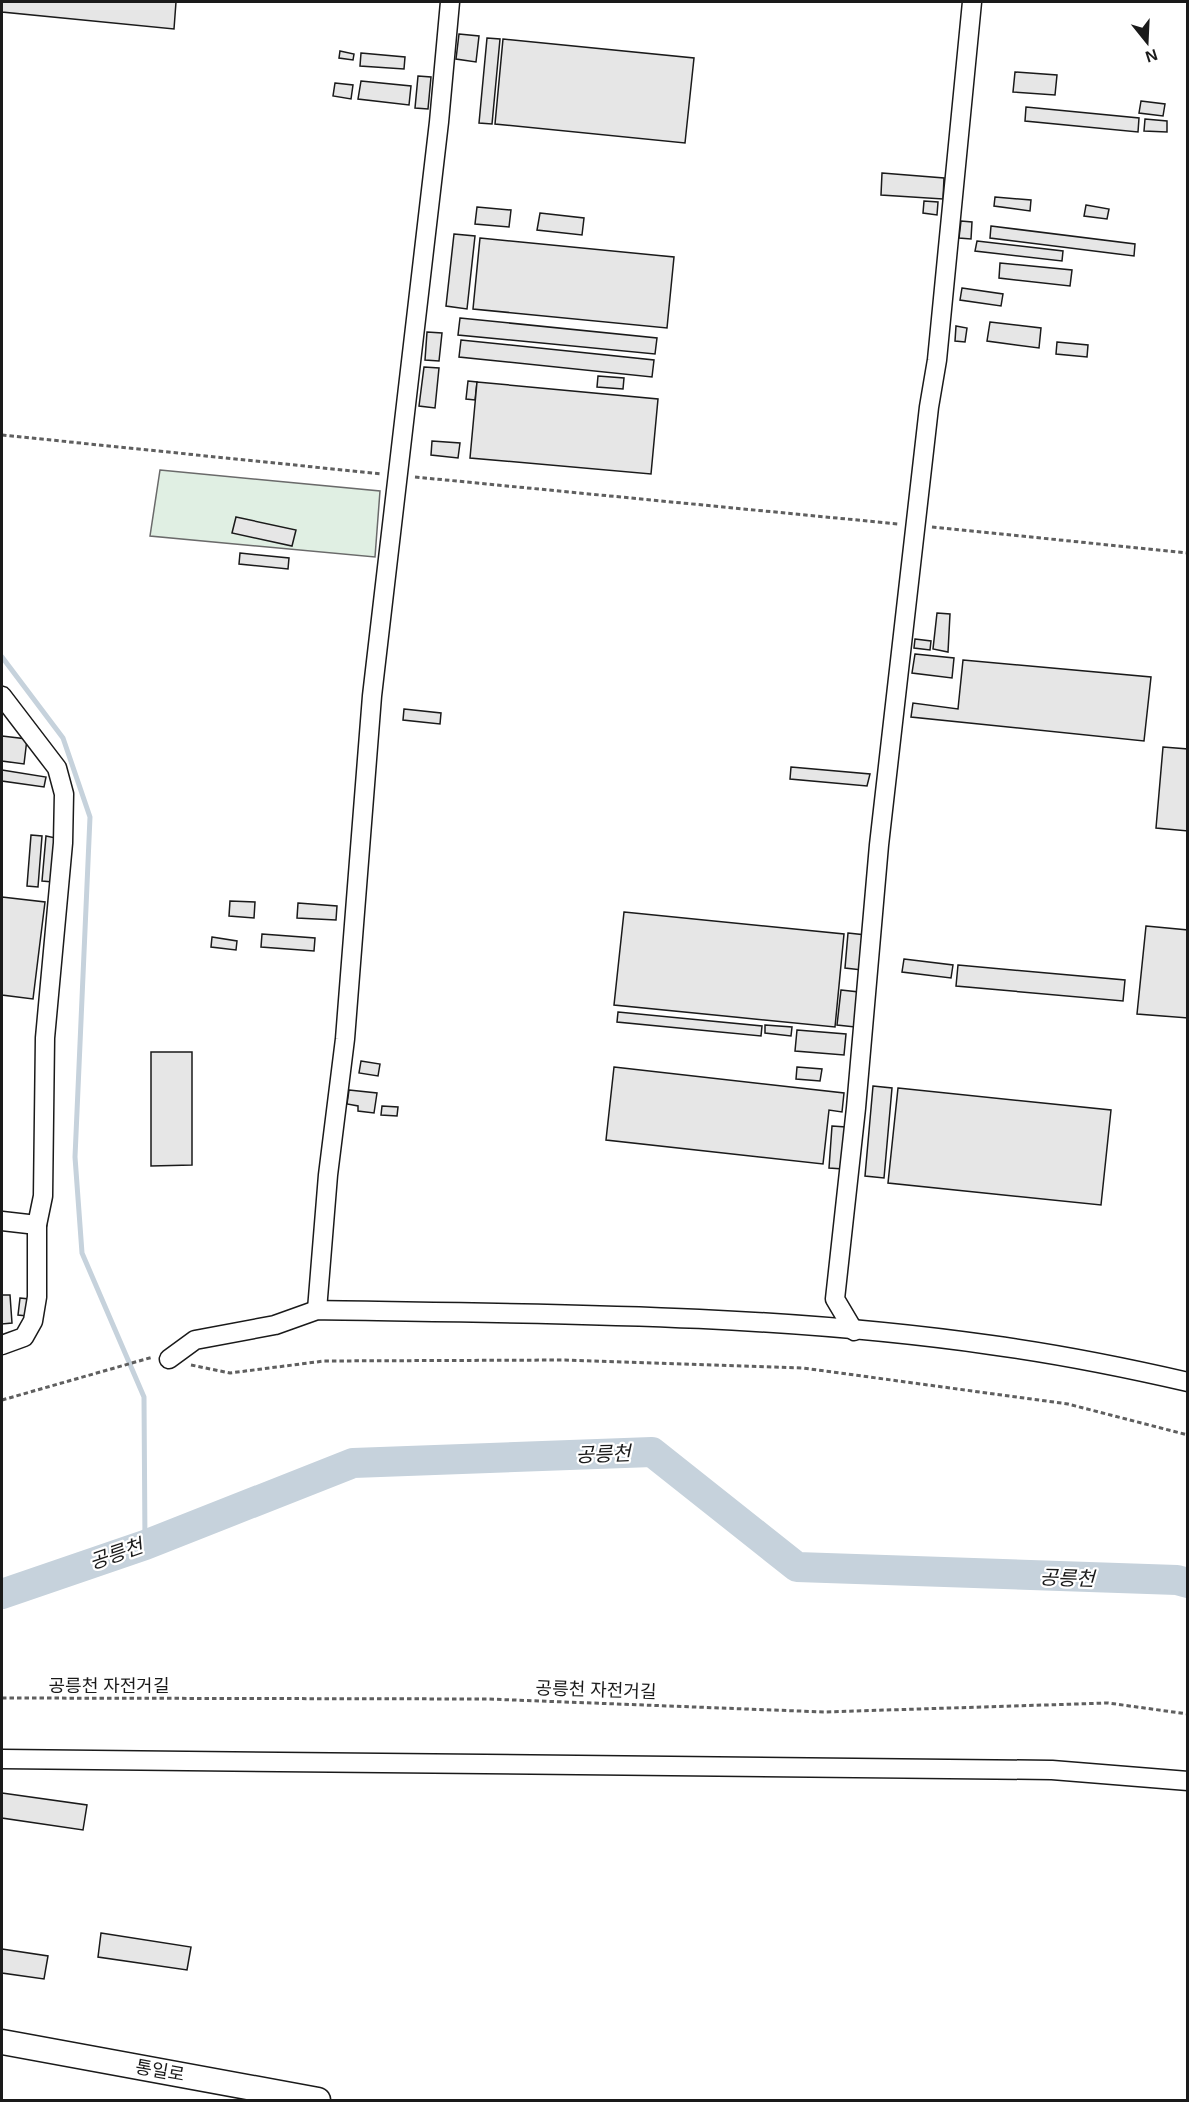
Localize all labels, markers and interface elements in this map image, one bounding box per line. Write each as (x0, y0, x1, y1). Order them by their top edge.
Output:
north arrow (1117, 12, 1177, 72)
text: N (1143, 46, 1160, 66)
water label: 공릉천 (575, 1442, 634, 1466)
water label: 공릉천 (86, 1534, 148, 1573)
water label: 공릉천 (1039, 1566, 1098, 1590)
street label: 공릉천 자전거길 (49, 1676, 169, 1696)
street label: 공릉천 자전거길 (535, 1678, 657, 1702)
street label: 통일로 (134, 2057, 186, 2085)

